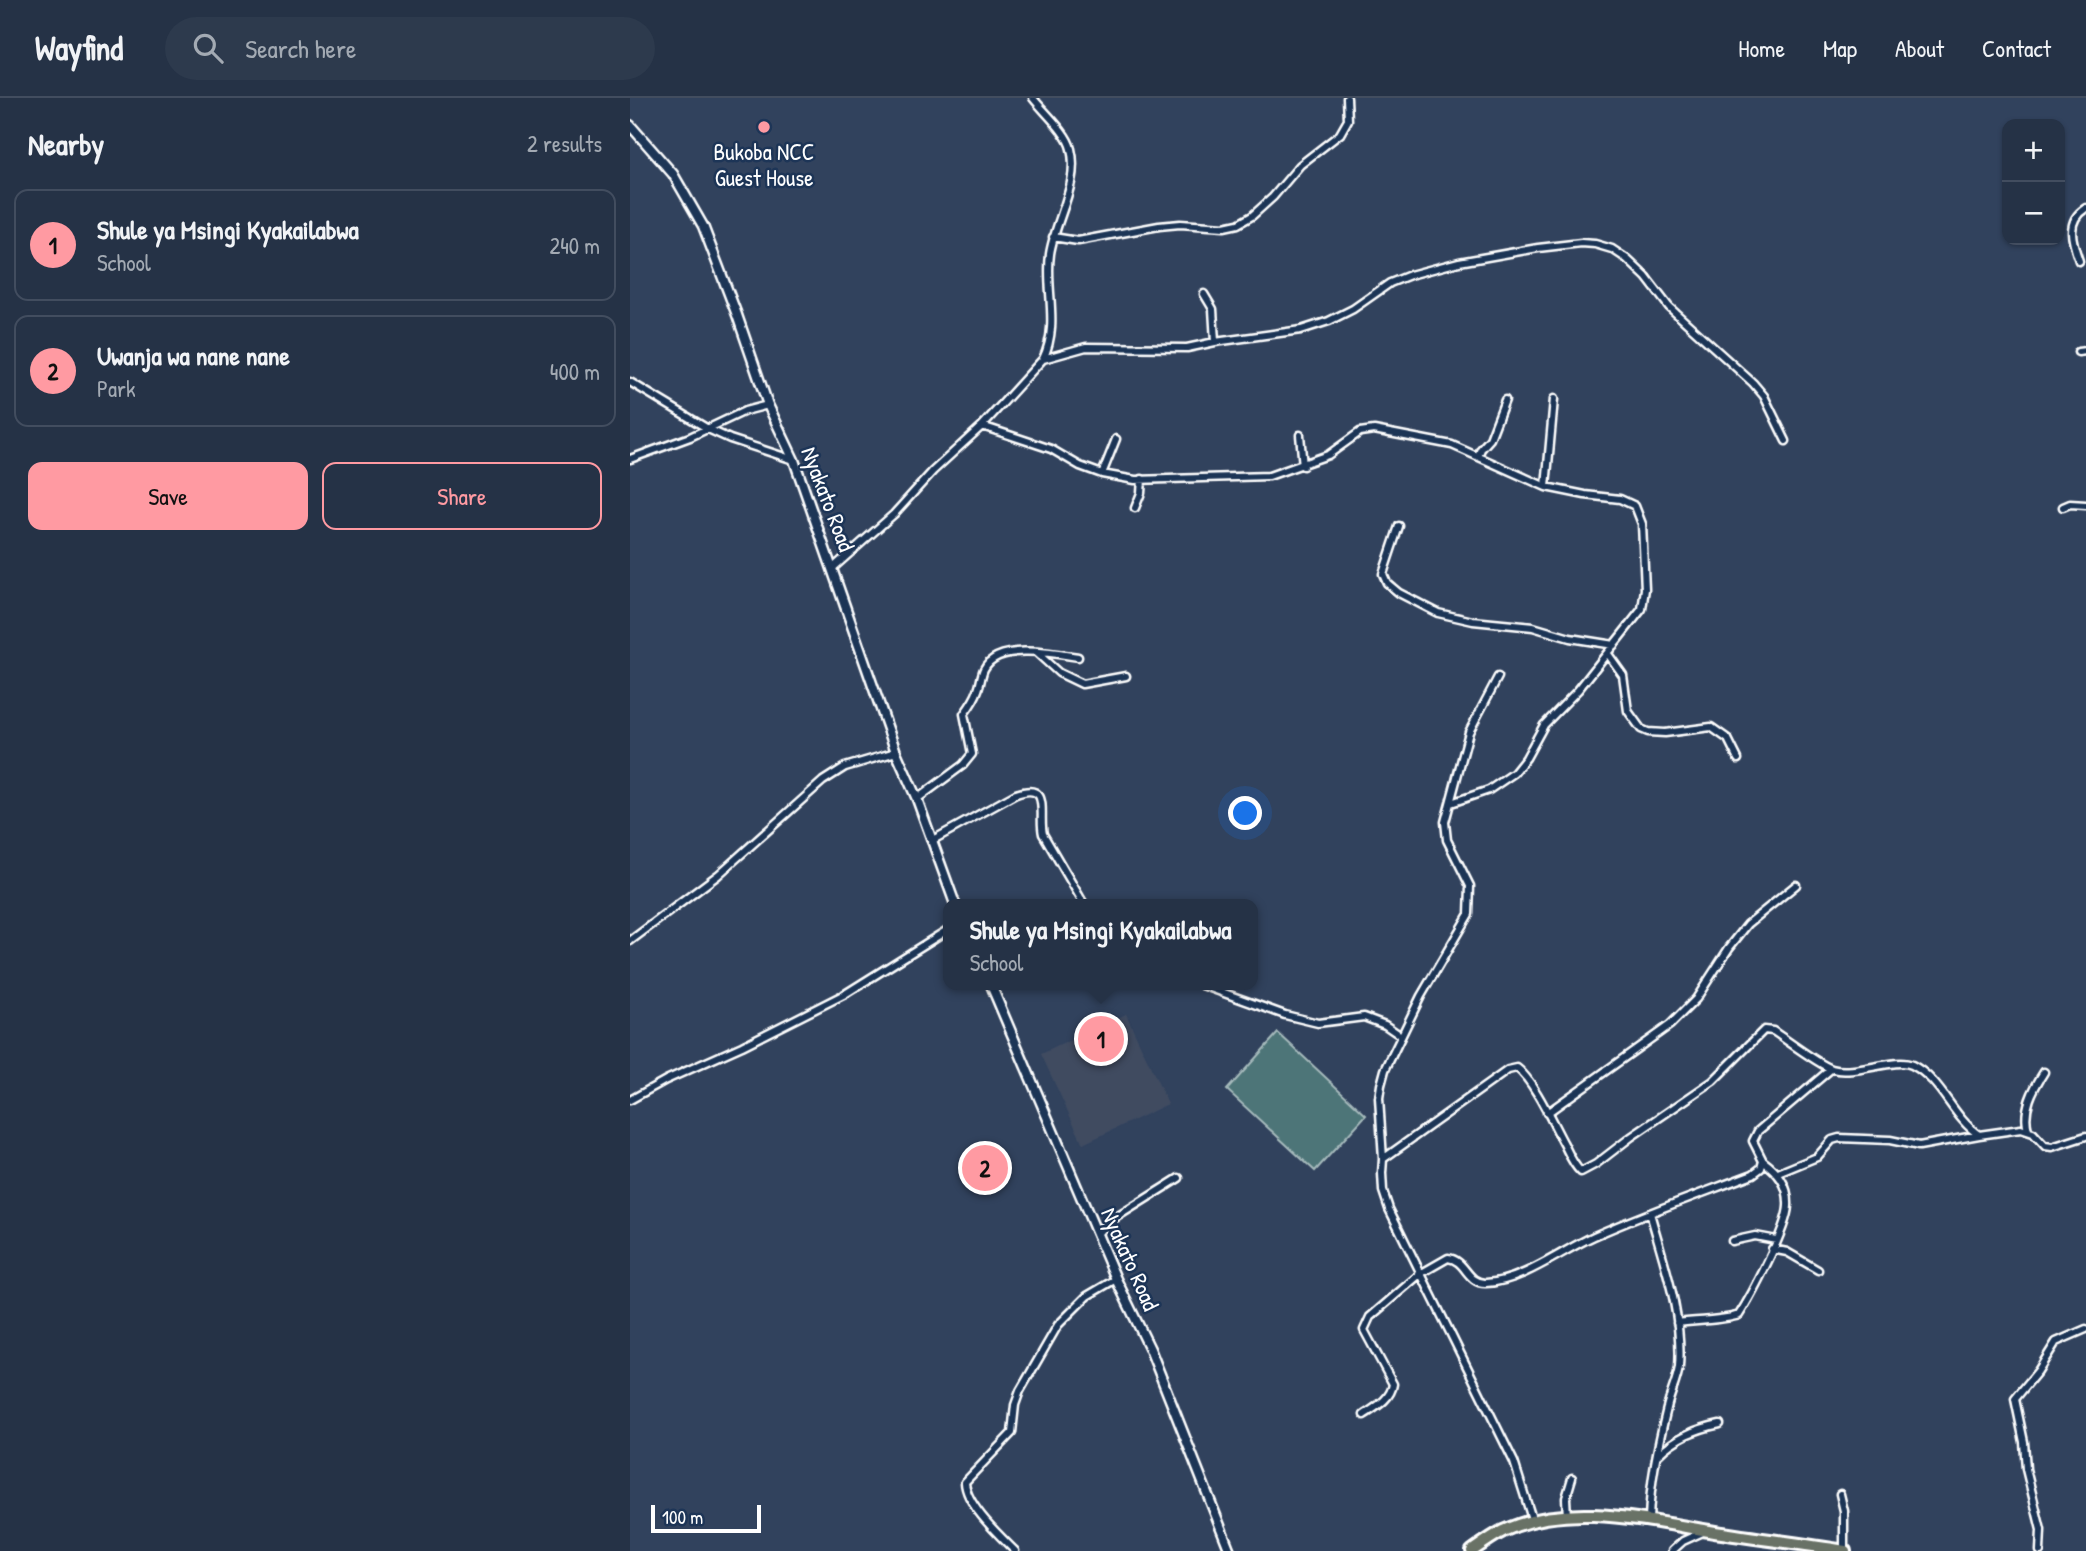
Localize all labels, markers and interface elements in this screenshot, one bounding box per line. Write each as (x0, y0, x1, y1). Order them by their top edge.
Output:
search box (165, 17, 655, 80)
text: Wayfind (35, 26, 123, 70)
icon: search (189, 29, 227, 67)
text: Search here (245, 31, 356, 66)
text: Home (1738, 32, 1785, 64)
text: Map (1823, 32, 1857, 64)
text: About (1895, 32, 1944, 64)
text: Contact (1982, 32, 2051, 64)
marker: Bukoba NCC Guest House (756, 119, 772, 135)
map controls (2002, 119, 2065, 245)
button: + (2002, 119, 2065, 182)
text: Nearby (28, 124, 104, 164)
text: 2 results (527, 128, 602, 159)
place label: Bukoba NCC Guest House (714, 136, 814, 193)
button: − (2002, 182, 2065, 245)
text: Shule ya Msingi Kyakailabwa (97, 212, 359, 247)
text: 1 (49, 230, 57, 261)
text: 240 m (549, 230, 600, 261)
text: School (97, 247, 151, 278)
text: Uwanja wa nane nane (97, 338, 290, 373)
text: 2 (48, 356, 58, 387)
text: 400 m (550, 356, 600, 387)
text: Park (97, 373, 135, 404)
street label: Nyakato Road (794, 442, 863, 556)
button: Save (28, 462, 308, 530)
button: Share (322, 462, 602, 530)
your location (1228, 796, 1262, 830)
popup (943, 899, 1258, 990)
text: Shule ya Msingi Kyakailabwa (970, 912, 1231, 947)
text: School (970, 947, 1023, 978)
pin: 1 (1078, 1013, 1124, 1065)
pin: 2 (962, 1142, 1008, 1194)
street label: Nyakato Road (1094, 1202, 1167, 1315)
scale bar (651, 1502, 761, 1534)
text: 100 m (662, 1504, 703, 1530)

